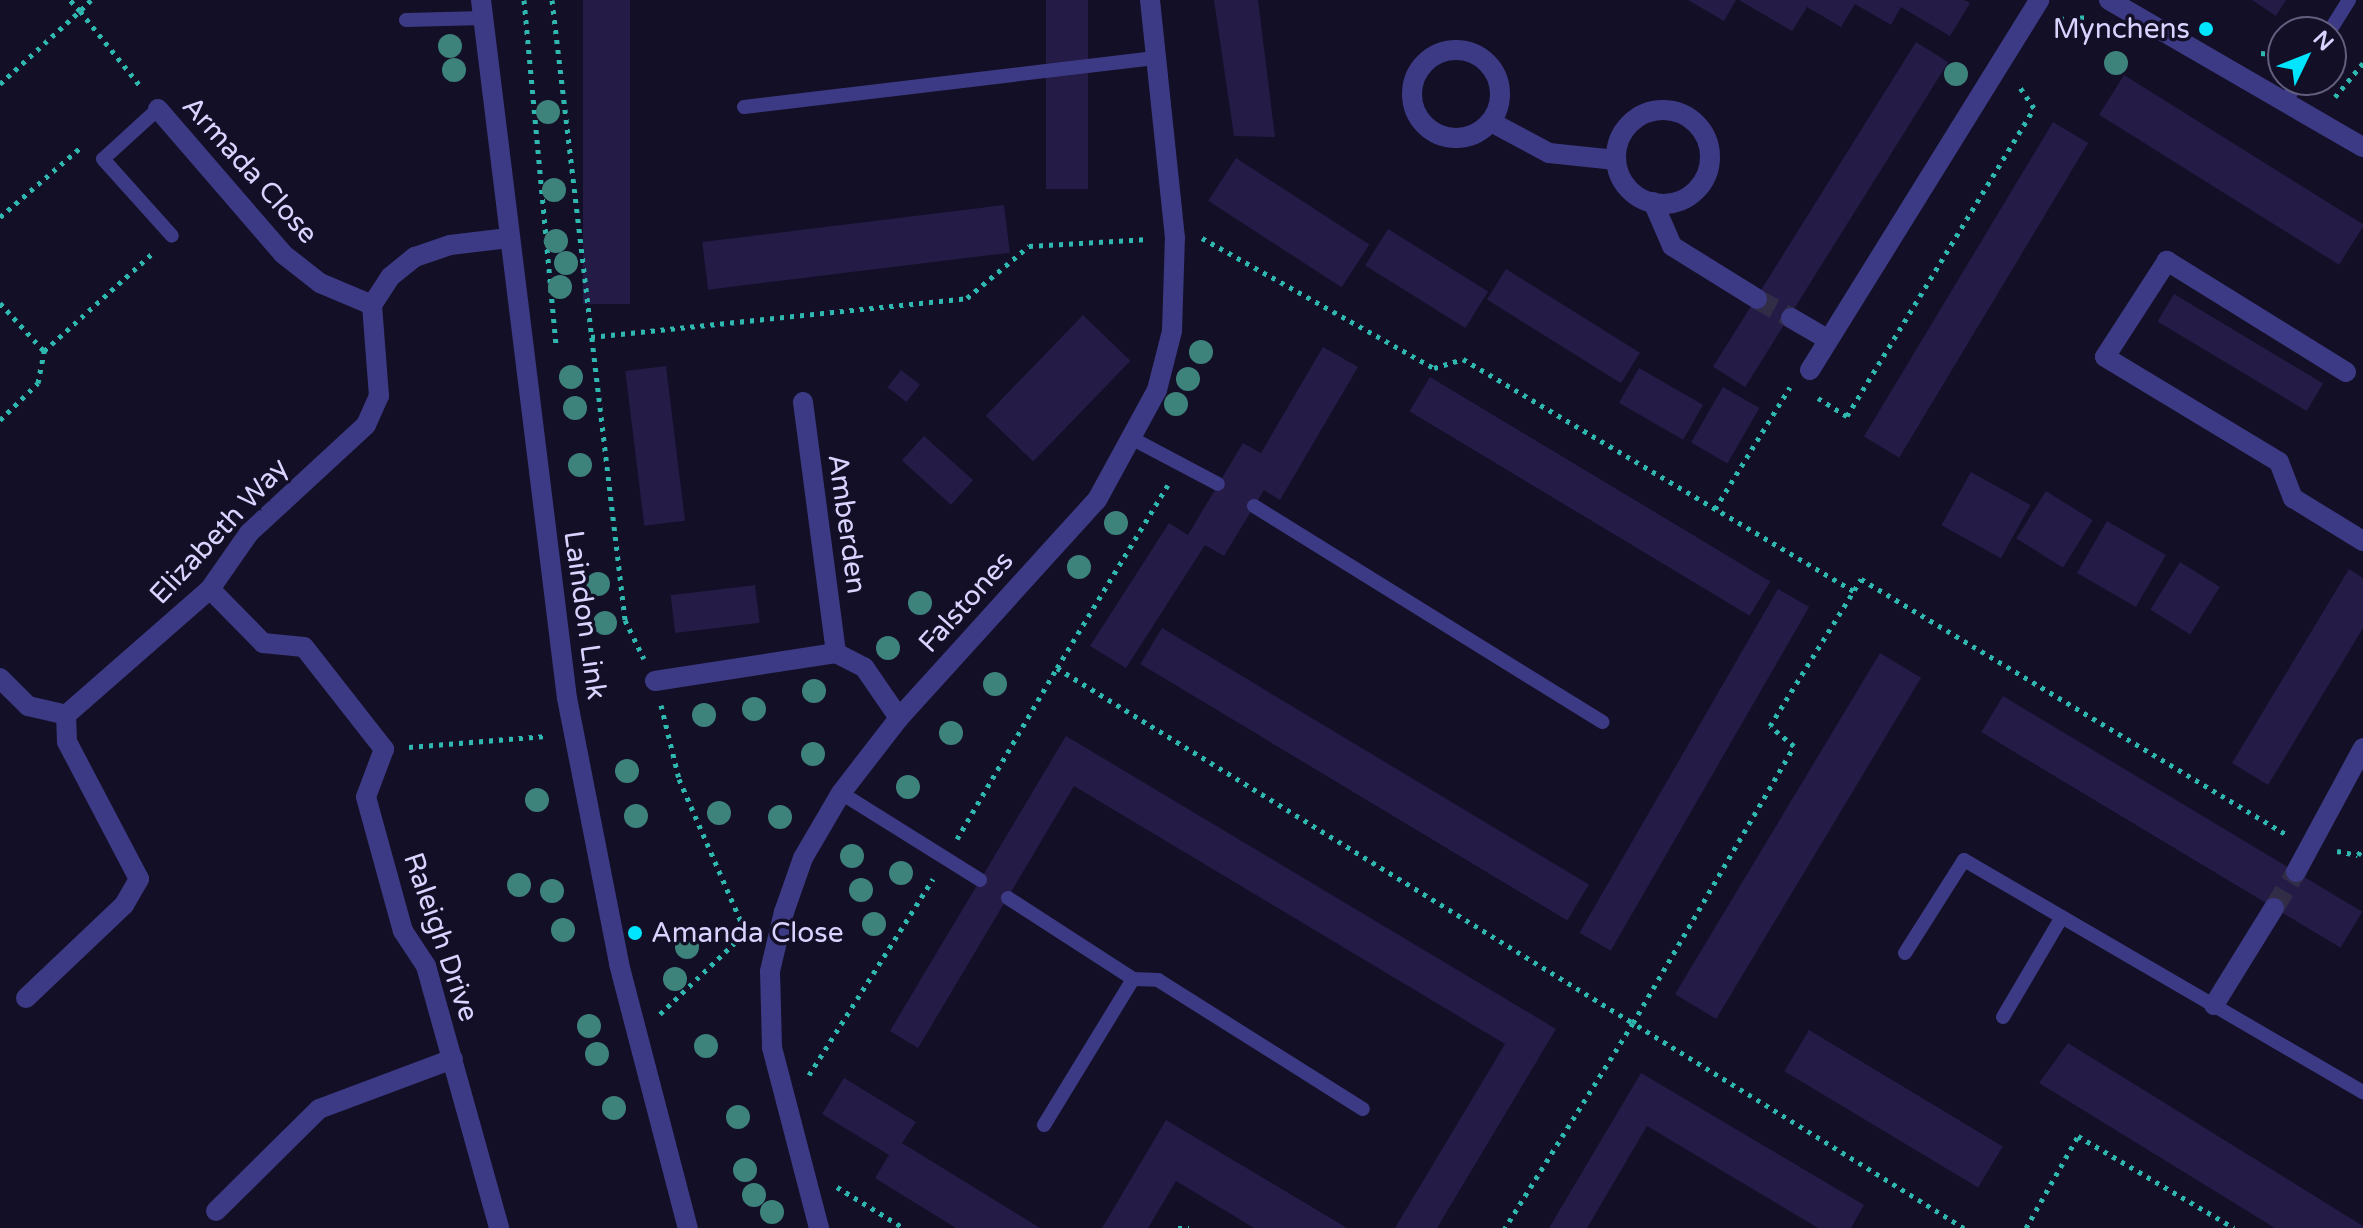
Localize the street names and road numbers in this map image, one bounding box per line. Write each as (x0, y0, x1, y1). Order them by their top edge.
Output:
street label: Armada Close (175, 90, 325, 250)
street label: Elizabeth Way (143, 451, 295, 611)
street label: Amberden (821, 452, 873, 596)
street label: Laindon Link (557, 528, 613, 702)
street label: Falstones (912, 544, 1020, 660)
street label: Raleigh Drive (396, 848, 486, 1026)

